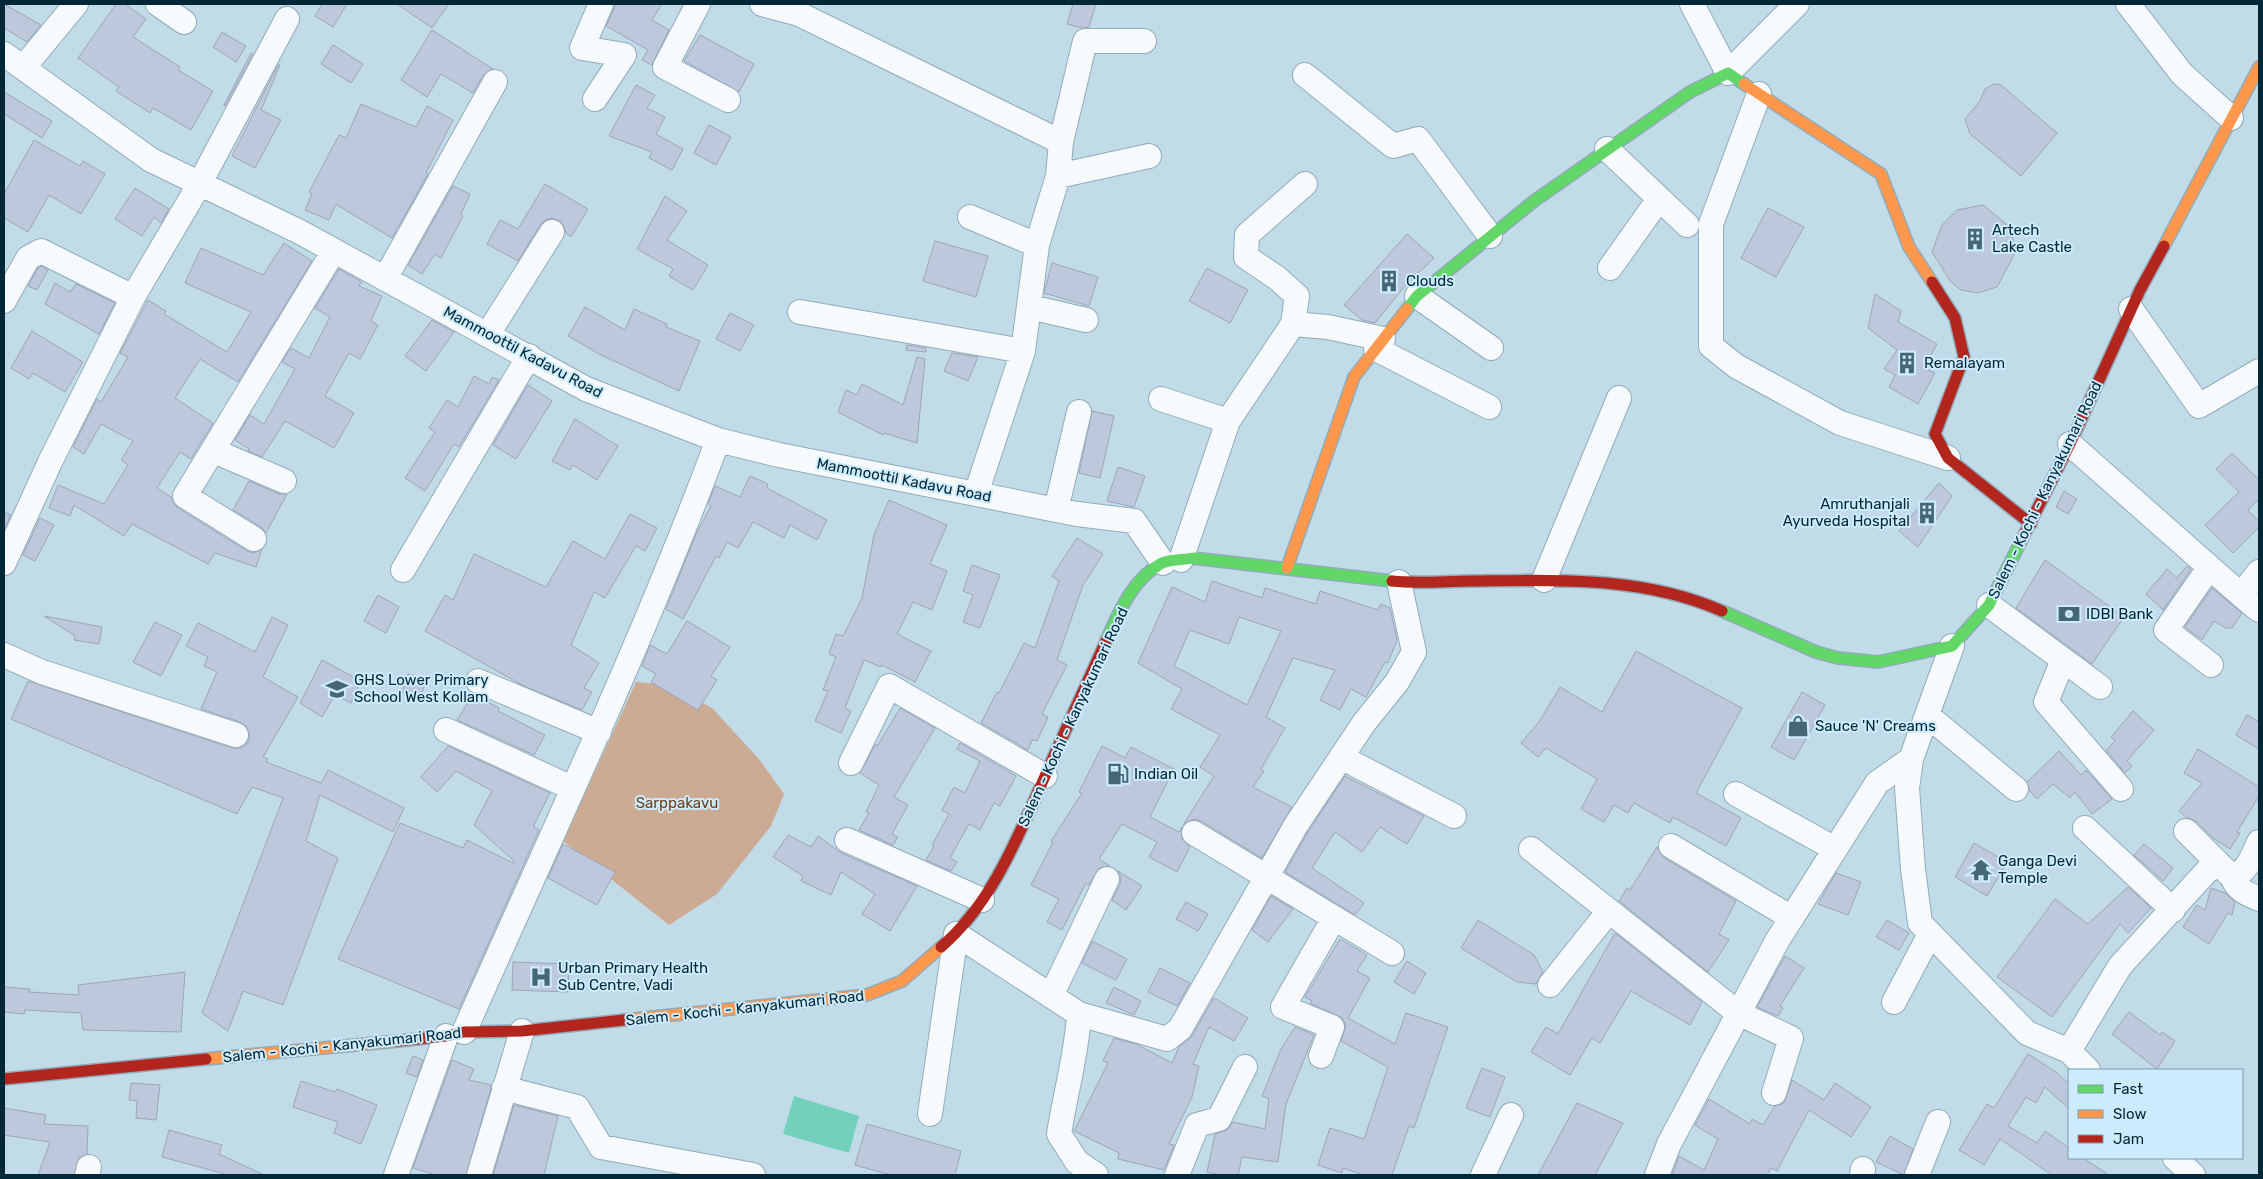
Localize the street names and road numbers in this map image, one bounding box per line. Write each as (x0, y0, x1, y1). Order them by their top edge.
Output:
street label: Mammoottil Kadavu Road (440, 302, 606, 402)
street label: Salem - Kochi - Kanyakumari Road (1984, 378, 2106, 602)
street label: Mammoottil Kadavu Road (815, 454, 993, 506)
street label: Salem - Kochi - Kanyakumari Road (1014, 605, 1132, 829)
street label: Salem - Kochi - Kanyakumari Road (625, 987, 865, 1029)
street label: Salem - Kochi - Kanyakumari Road (222, 1024, 462, 1066)

